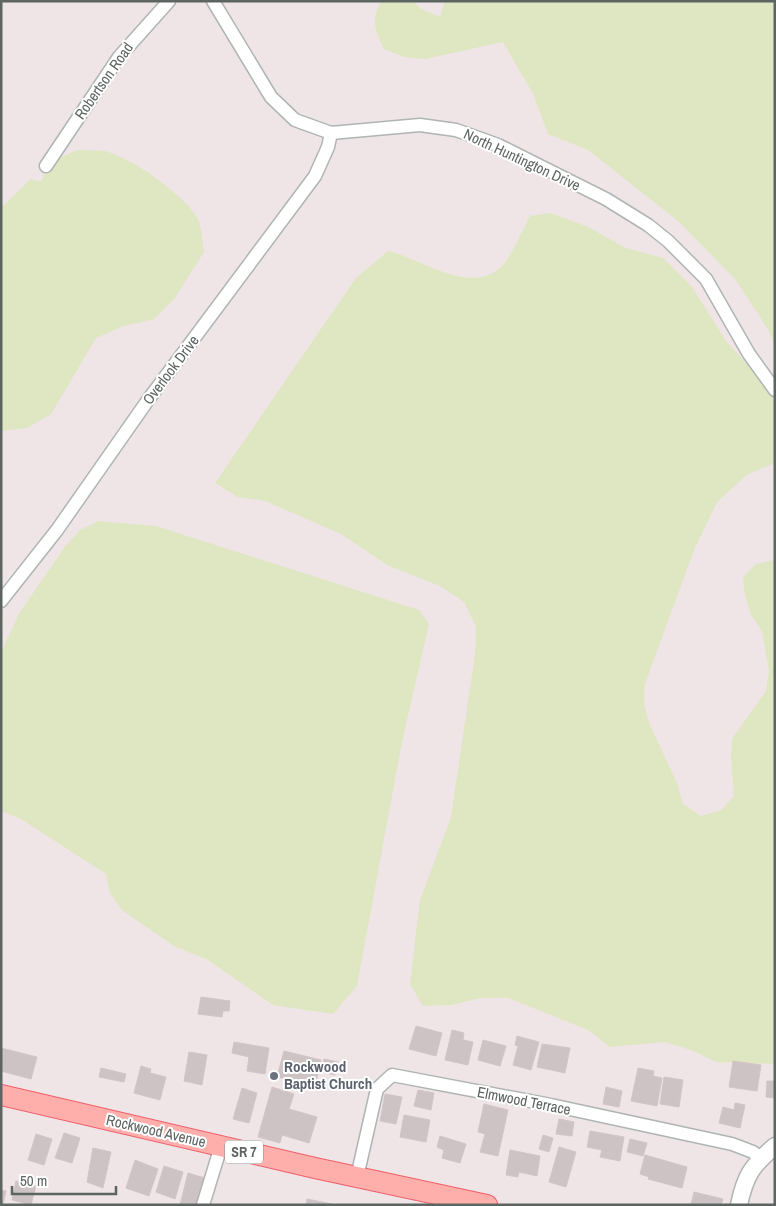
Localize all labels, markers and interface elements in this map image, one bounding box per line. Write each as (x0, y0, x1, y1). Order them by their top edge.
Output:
street label: Robertson Road (69, 38, 138, 123)
street label: North Huntington Drive (460, 123, 584, 196)
street label: Overlook Drive (138, 331, 204, 409)
place label: Rockwood Baptist Church (284, 1056, 372, 1094)
marker: Rockwood Baptist Church (268, 1070, 280, 1082)
street label: Elmwood Terrace (476, 1081, 573, 1120)
street label: Rockwood Avenue (104, 1109, 208, 1152)
road number: SR 7 (225, 1140, 263, 1164)
scale bar (12, 1164, 116, 1196)
text: 50 m (20, 1170, 47, 1191)

